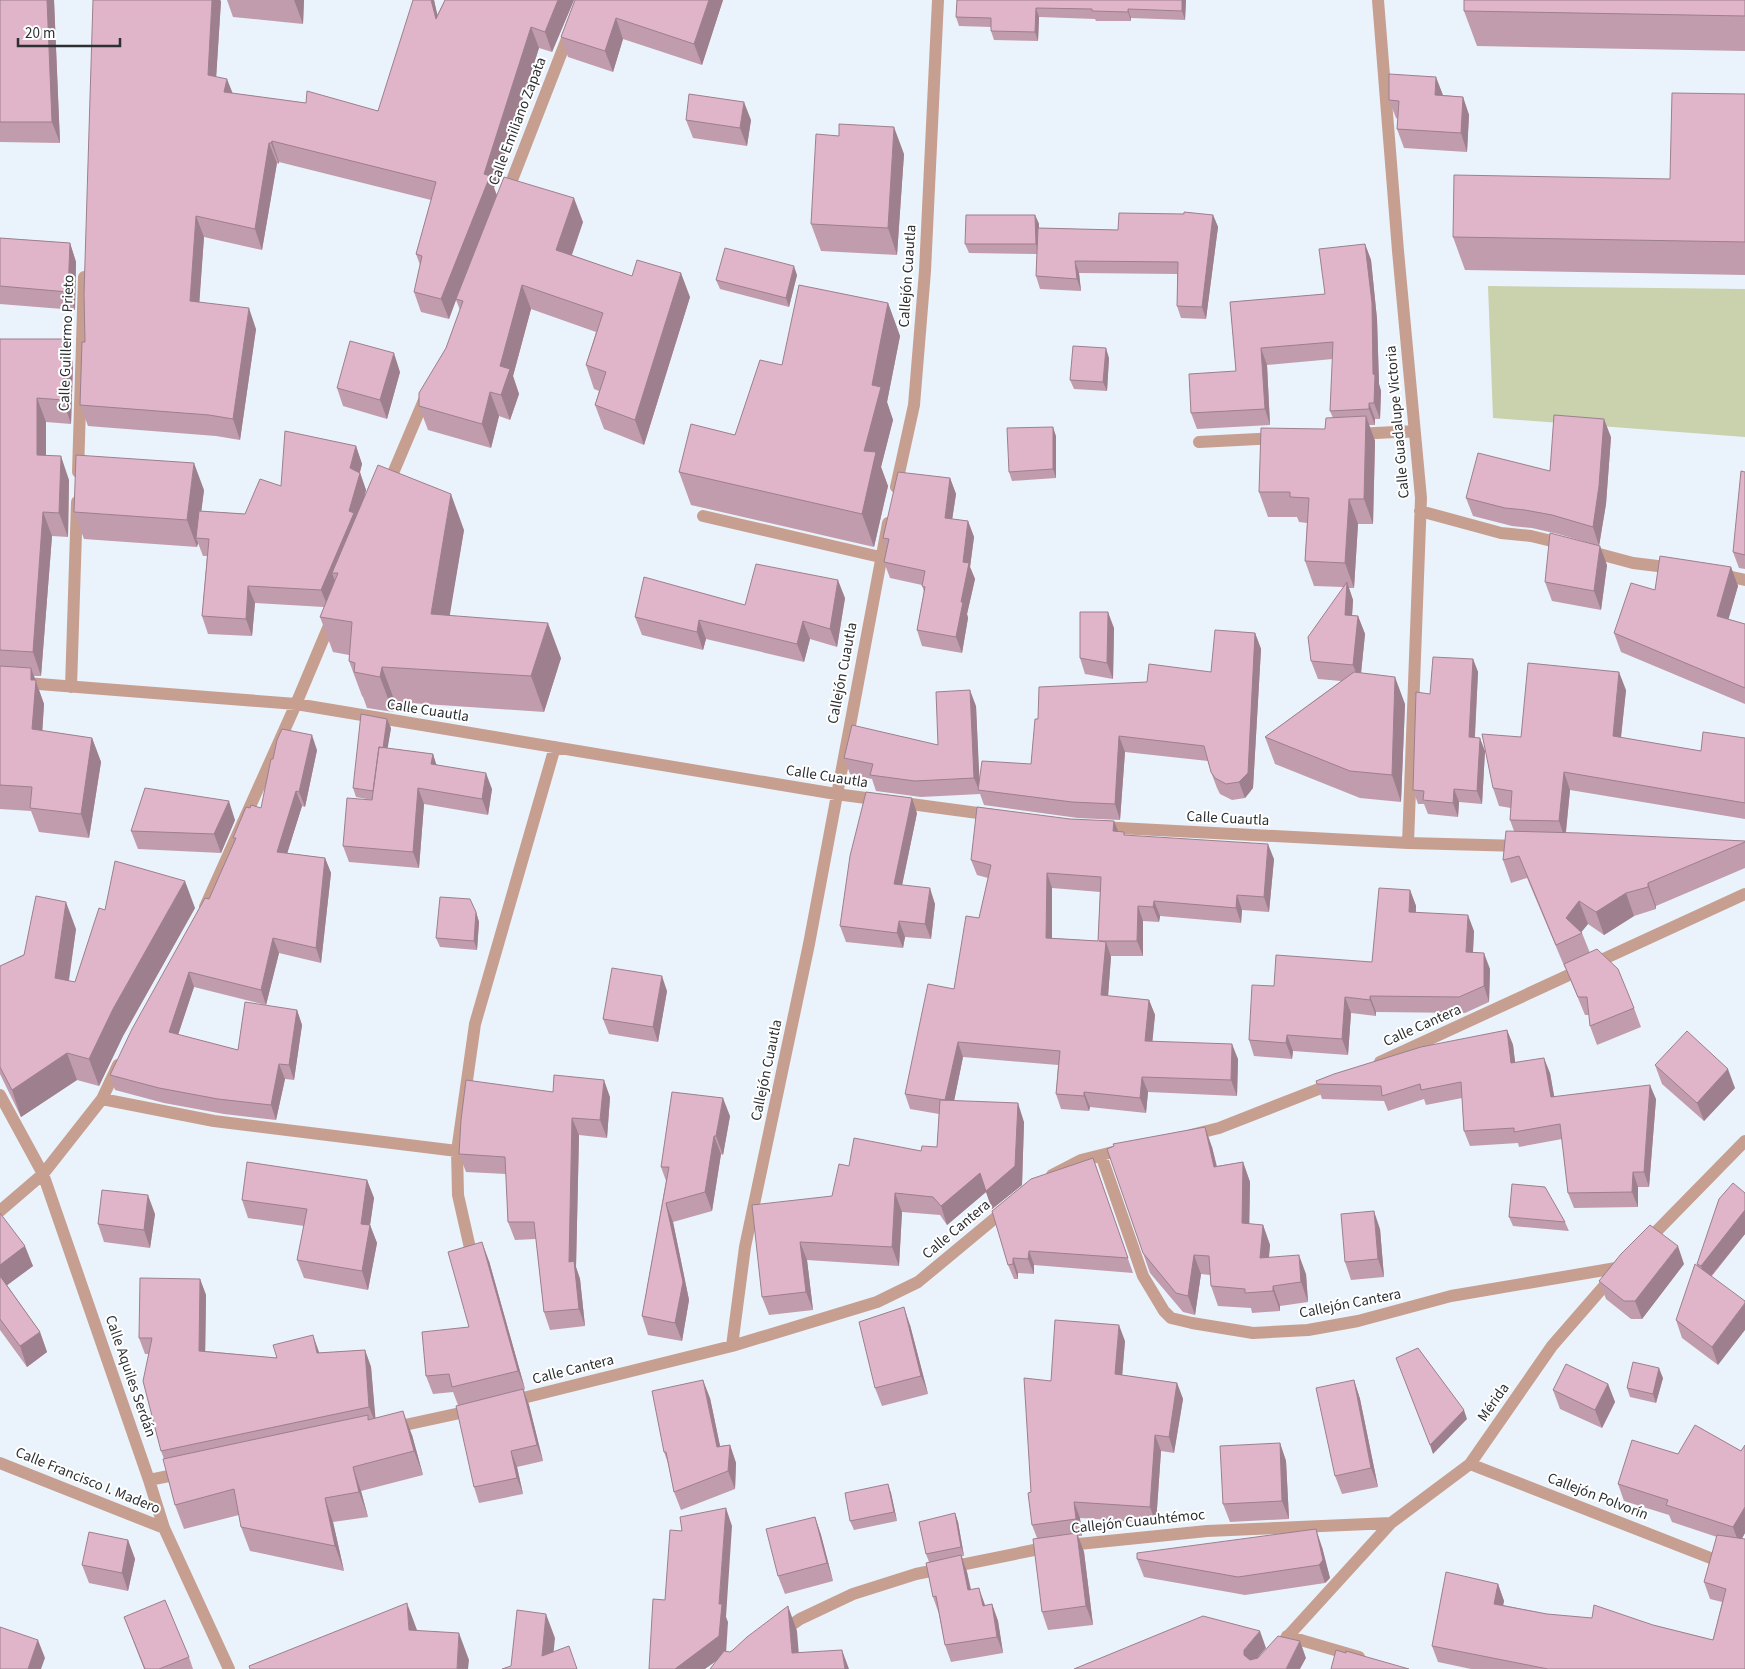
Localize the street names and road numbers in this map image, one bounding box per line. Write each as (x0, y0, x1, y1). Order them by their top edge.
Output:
street label: Calle Emiliano Zapata (483, 54, 552, 188)
street label: Callejón Cuautla (893, 224, 922, 328)
street label: Calle Guillermo Prieto (54, 274, 79, 412)
street label: Calle Guadalupe Victoria (1380, 345, 1415, 499)
street label: Callejón Cuautla (822, 621, 863, 726)
street label: Calle Cuautla (385, 694, 471, 727)
street label: Calle Cuautla (784, 760, 870, 793)
street label: Calle Cuautla (1186, 806, 1270, 831)
street label: Calle Cantera (1380, 999, 1465, 1052)
street label: Callejón Cuautla (746, 1018, 787, 1123)
street label: Calle Cantera (918, 1195, 995, 1264)
street label: Callejón Cantera (1297, 1283, 1403, 1324)
street label: Calle Aquiles Serdán (100, 1312, 161, 1440)
street label: Calle Cantera (530, 1349, 616, 1390)
street label: Mérida (1472, 1379, 1514, 1426)
street label: Calle Francisco I. Madero (12, 1442, 163, 1519)
street label: Callejón Polvorín (1544, 1468, 1651, 1525)
street label: Callejón Cuauhtémoc (1070, 1504, 1206, 1539)

